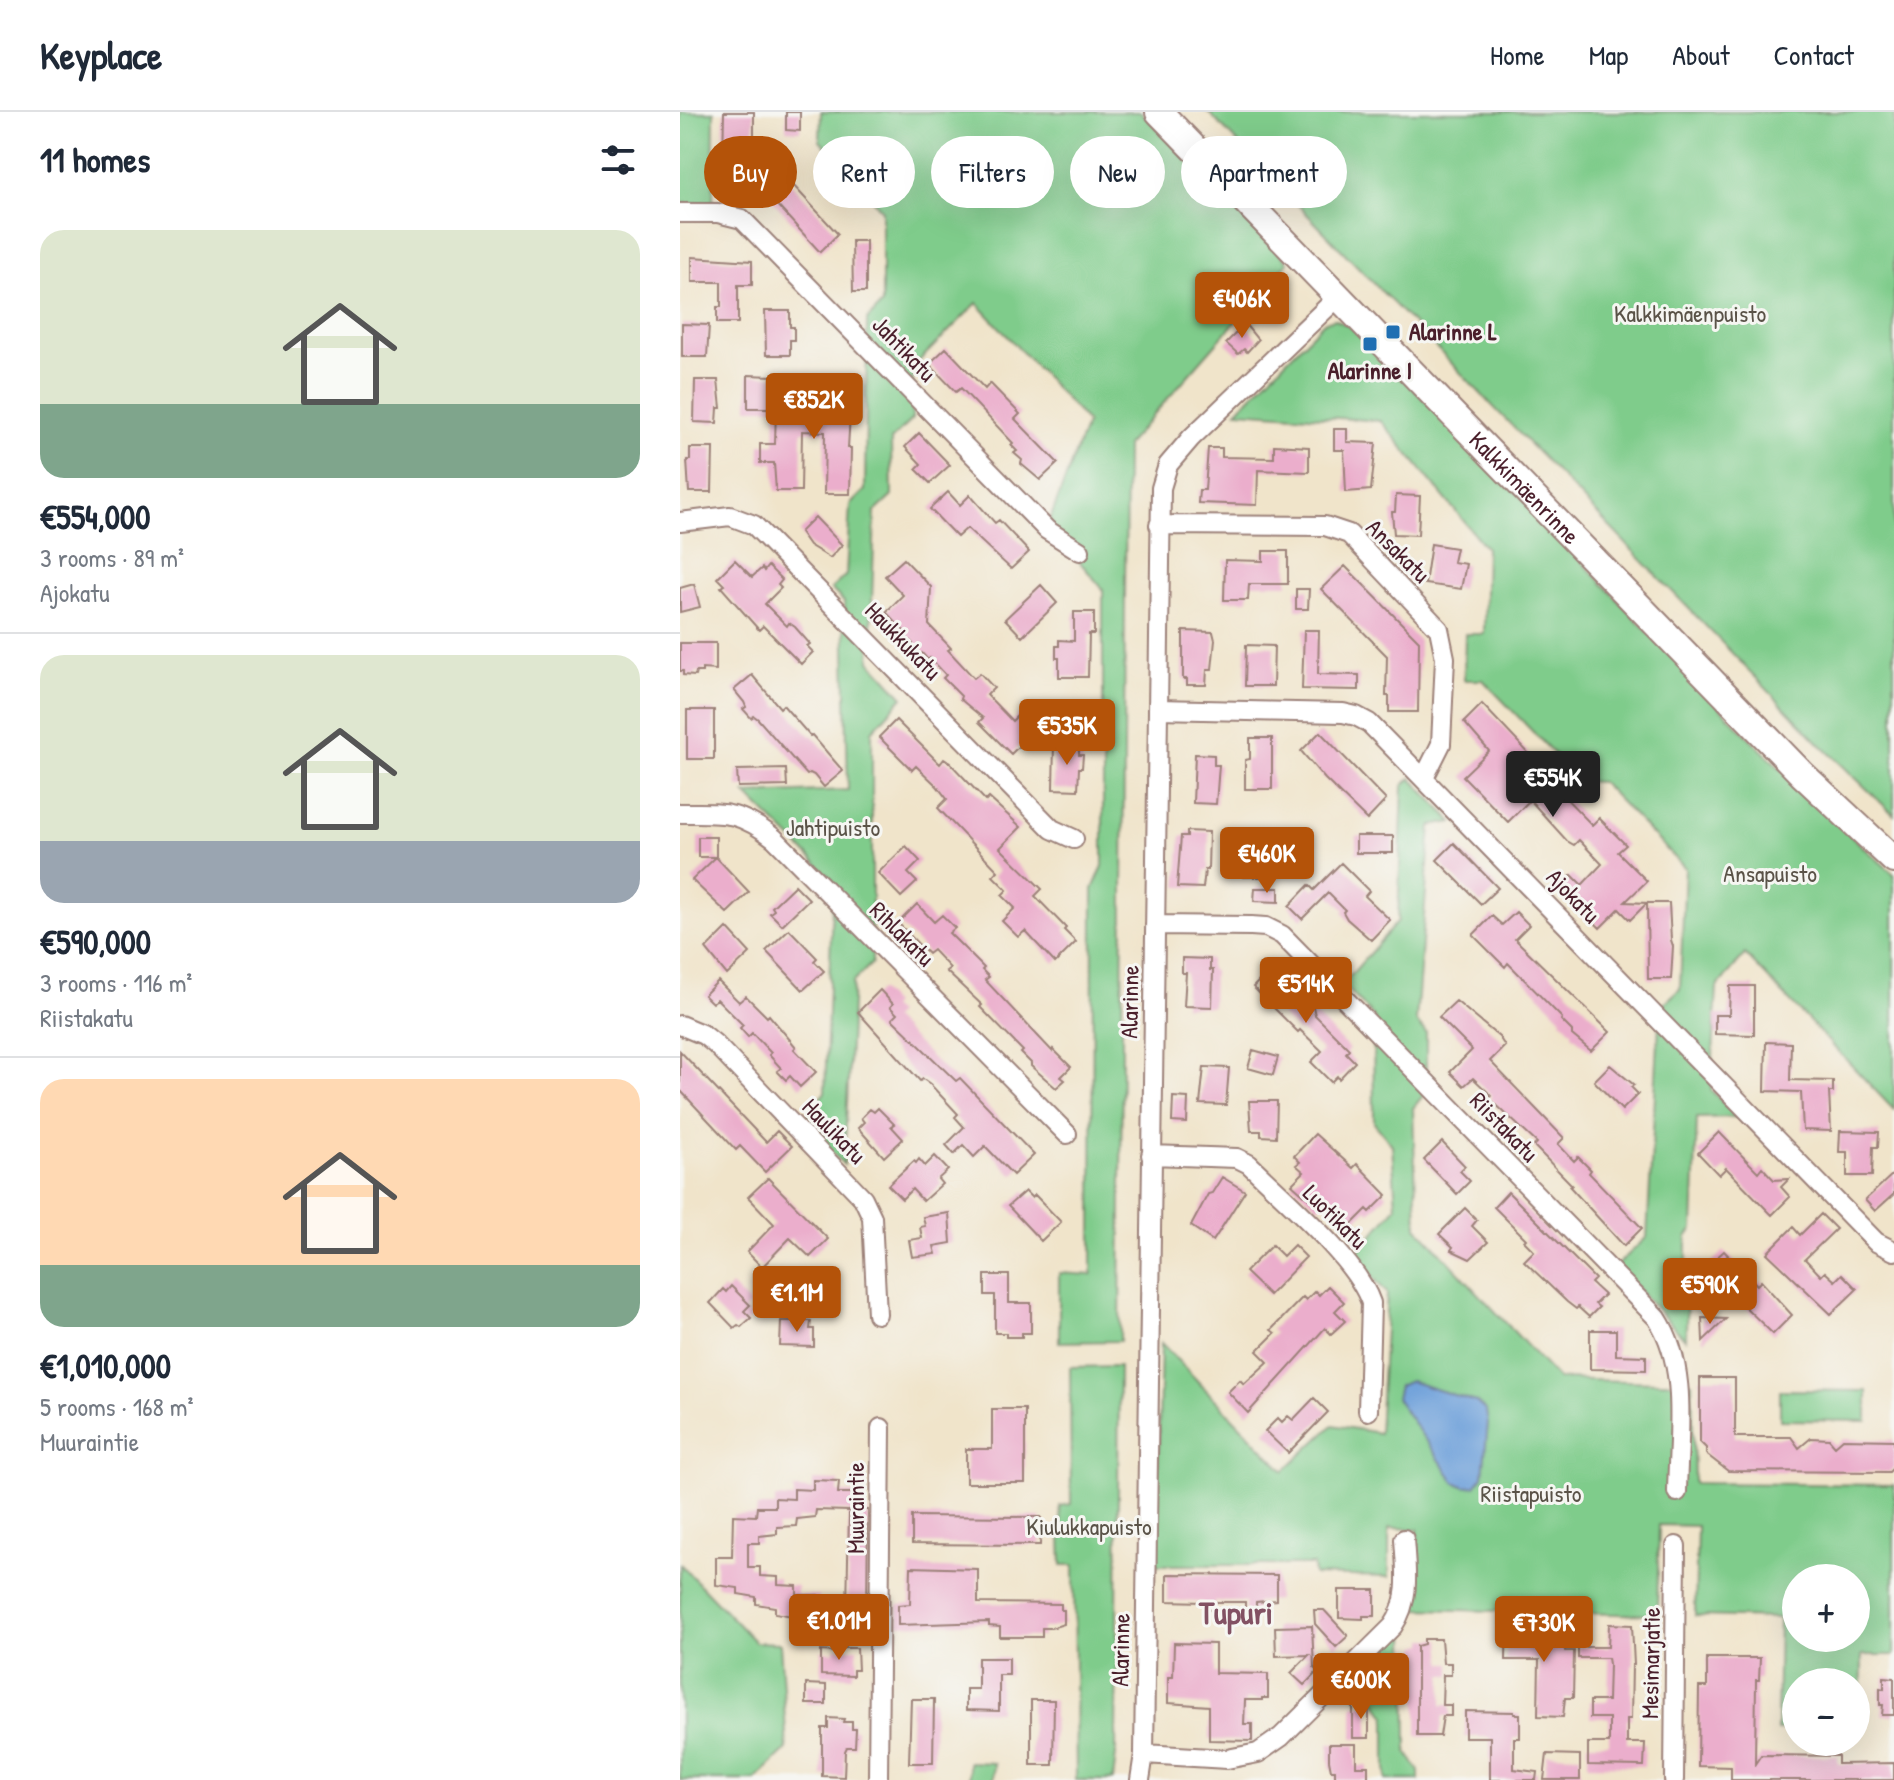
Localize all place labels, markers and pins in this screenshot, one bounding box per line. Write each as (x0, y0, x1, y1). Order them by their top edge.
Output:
pin: €406K (1186, 272, 1298, 340)
place label: Alarinne L (1409, 315, 1497, 347)
marker: Alarinne L (1384, 323, 1402, 341)
marker: Alarinne I (1361, 335, 1379, 353)
place label: Alarinne I (1328, 354, 1412, 386)
pin: €852K (758, 373, 870, 441)
pin: €535K (1011, 699, 1123, 767)
pin: €554K (1497, 751, 1609, 819)
pin: €460K (1211, 827, 1323, 895)
pin: €514K (1250, 957, 1362, 1025)
pin: €590K (1654, 1258, 1766, 1326)
pin: €1.1M (741, 1266, 853, 1334)
pin: €1.01M (774, 1594, 904, 1662)
pin: €730K (1488, 1596, 1600, 1664)
pin: €600K (1305, 1653, 1417, 1721)

